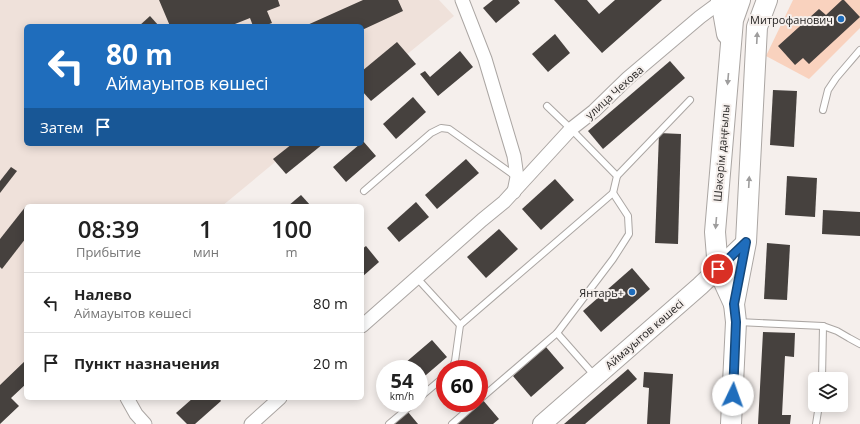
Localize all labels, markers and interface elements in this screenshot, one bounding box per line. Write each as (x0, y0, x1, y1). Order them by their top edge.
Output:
place label: Митрофанович (750, 12, 833, 27)
marker: Митрофанович (836, 14, 846, 24)
one-way arrow (753, 32, 760, 44)
text: 80 m (106, 35, 173, 73)
icon: left (40, 40, 92, 92)
street label: улица Чехова (582, 62, 646, 122)
text: Аймауытов көшесі (106, 71, 269, 95)
one-way arrow (724, 73, 731, 85)
street label: Шәкәрім даңғылы (709, 104, 733, 202)
icon: arrive (92, 116, 114, 138)
text: Затем (40, 117, 84, 137)
one-way arrow (746, 175, 752, 188)
text: 08:39 (78, 212, 139, 245)
text: 1 (199, 212, 213, 245)
text: 100 (271, 212, 312, 245)
one-way arrow (712, 217, 719, 229)
text: Прибытие (76, 243, 141, 261)
text: мин (193, 243, 219, 261)
text: m (285, 243, 298, 261)
pin (701, 252, 735, 286)
icon: arrive (707, 258, 729, 280)
text: Налево (74, 284, 132, 304)
place label: Янтарь+ (579, 285, 624, 300)
marker: Янтарь+ (627, 287, 637, 297)
icon: left (40, 292, 62, 314)
text: 80 m (313, 293, 348, 313)
street label: Аймауытов көшесі (602, 296, 686, 372)
text: Аймауытов көшесі (74, 304, 191, 322)
icon: arrive (40, 352, 62, 374)
text: Пункт назначения (74, 353, 220, 373)
text: 20 m (313, 353, 348, 373)
speed limit sign: 60 (436, 360, 488, 412)
text: 54 (391, 367, 413, 394)
map controls (808, 372, 848, 412)
button: layers (808, 372, 848, 412)
position arrow (712, 374, 754, 416)
text: km/h (390, 389, 414, 403)

